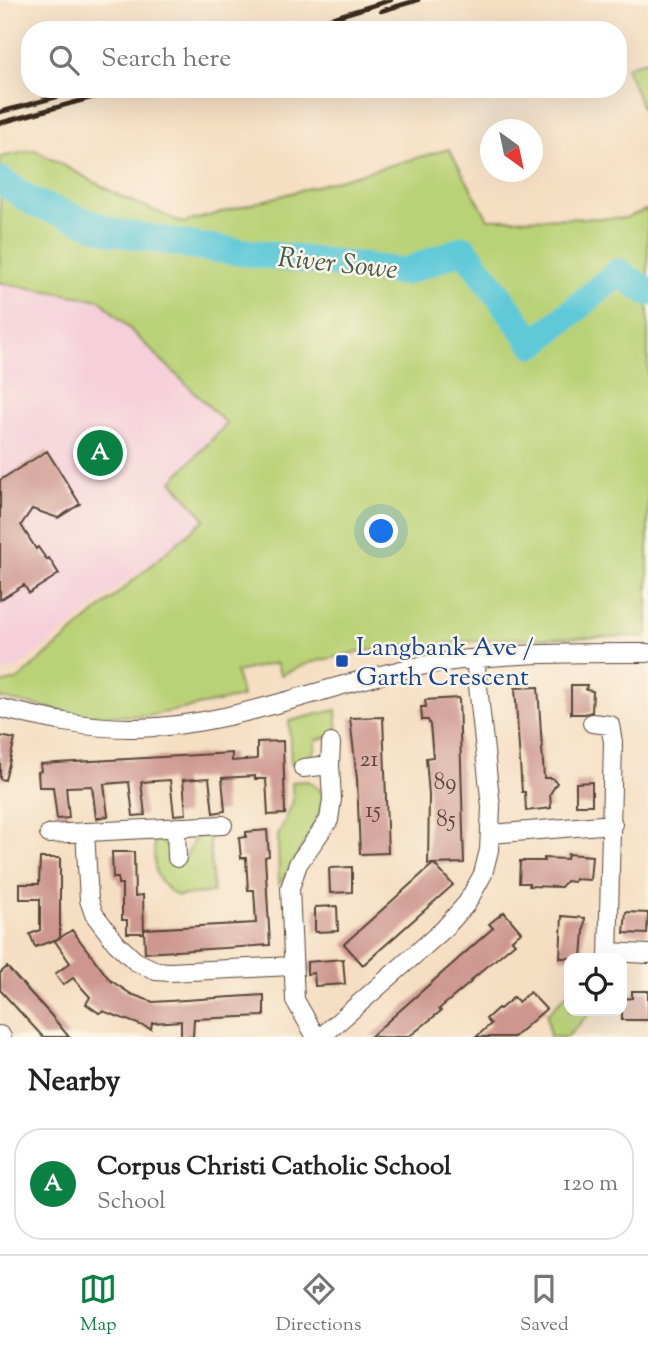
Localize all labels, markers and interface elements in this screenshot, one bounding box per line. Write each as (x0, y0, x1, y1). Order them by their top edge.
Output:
search box (21, 21, 627, 98)
icon: search (45, 41, 83, 79)
text: Search here (101, 41, 231, 78)
north arrow (480, 119, 543, 182)
water label: River Sowe (276, 239, 399, 291)
pin: A (77, 427, 123, 479)
your location (364, 514, 398, 548)
place label: Langbank Ave / Garth Crescent (356, 630, 534, 697)
marker: Langbank Ave / Garth Crescent (334, 653, 350, 669)
house number: 21 (360, 744, 378, 777)
house number: 89 (434, 767, 456, 800)
house number: 15 (365, 795, 381, 828)
house number: 85 (436, 804, 456, 837)
map controls (564, 953, 627, 1016)
button: locate (564, 953, 627, 1016)
text: Nearby (28, 1061, 120, 1104)
text: Corpus Christi Catholic School (97, 1149, 451, 1186)
text: A (44, 1168, 62, 1201)
text: 120 m (563, 1168, 618, 1201)
text: School (97, 1186, 166, 1219)
tab: Map (79, 1270, 117, 1339)
tab: Directions (276, 1270, 361, 1339)
tab: Saved (520, 1270, 569, 1339)

